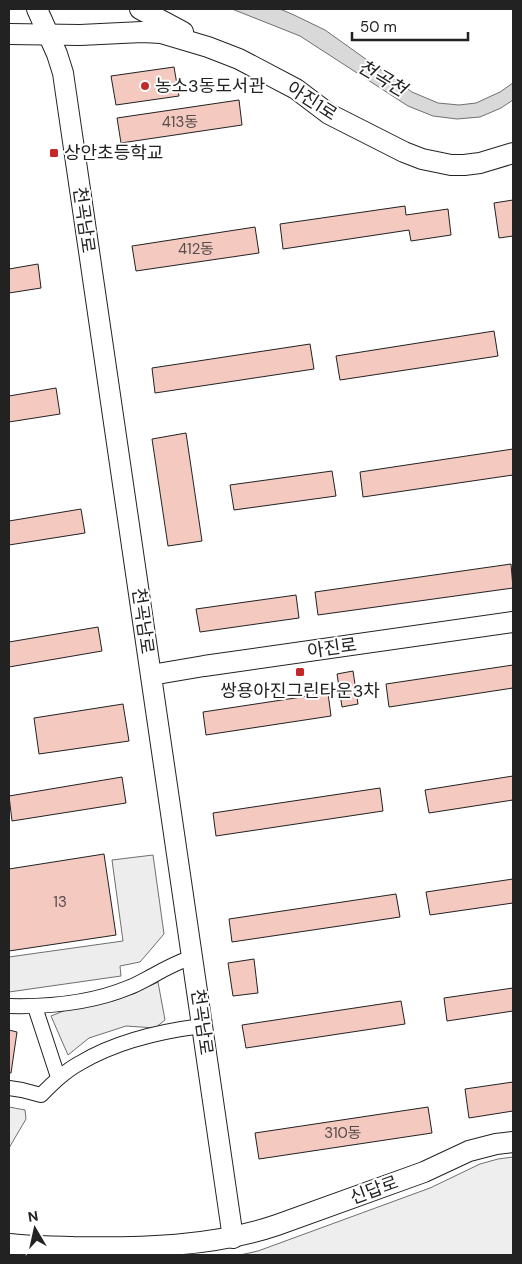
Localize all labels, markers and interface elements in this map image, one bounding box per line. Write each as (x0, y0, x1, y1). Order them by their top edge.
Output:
scale bar (352, 10, 468, 42)
text: 50 m (360, 17, 397, 37)
water label: 천곡천 (353, 54, 412, 103)
place label: 농소3동도서관 (155, 74, 265, 98)
street label: 아진1로 (282, 76, 342, 126)
marker: 농소3동도서관 (139, 80, 151, 92)
house number: 413동 (162, 112, 198, 132)
place label: 상안초등학교 (64, 141, 163, 165)
marker: 상안초등학교 (48, 147, 60, 159)
street label: 천곡남로 (68, 186, 100, 254)
house number: 412동 (178, 239, 214, 259)
street label: 천곡남로 (127, 587, 159, 655)
street label: 아진로 (306, 633, 358, 663)
marker: 쌍용아진그린타운3차 (294, 666, 306, 678)
place label: 쌍용아진그린타운3차 (220, 679, 380, 703)
house number: 13 (53, 892, 67, 912)
street label: 천곡남로 (186, 988, 218, 1056)
house number: 310동 (324, 1123, 362, 1143)
street label: 신답로 (347, 1170, 401, 1210)
north arrow (10, 1204, 60, 1254)
text: N (27, 1206, 39, 1226)

